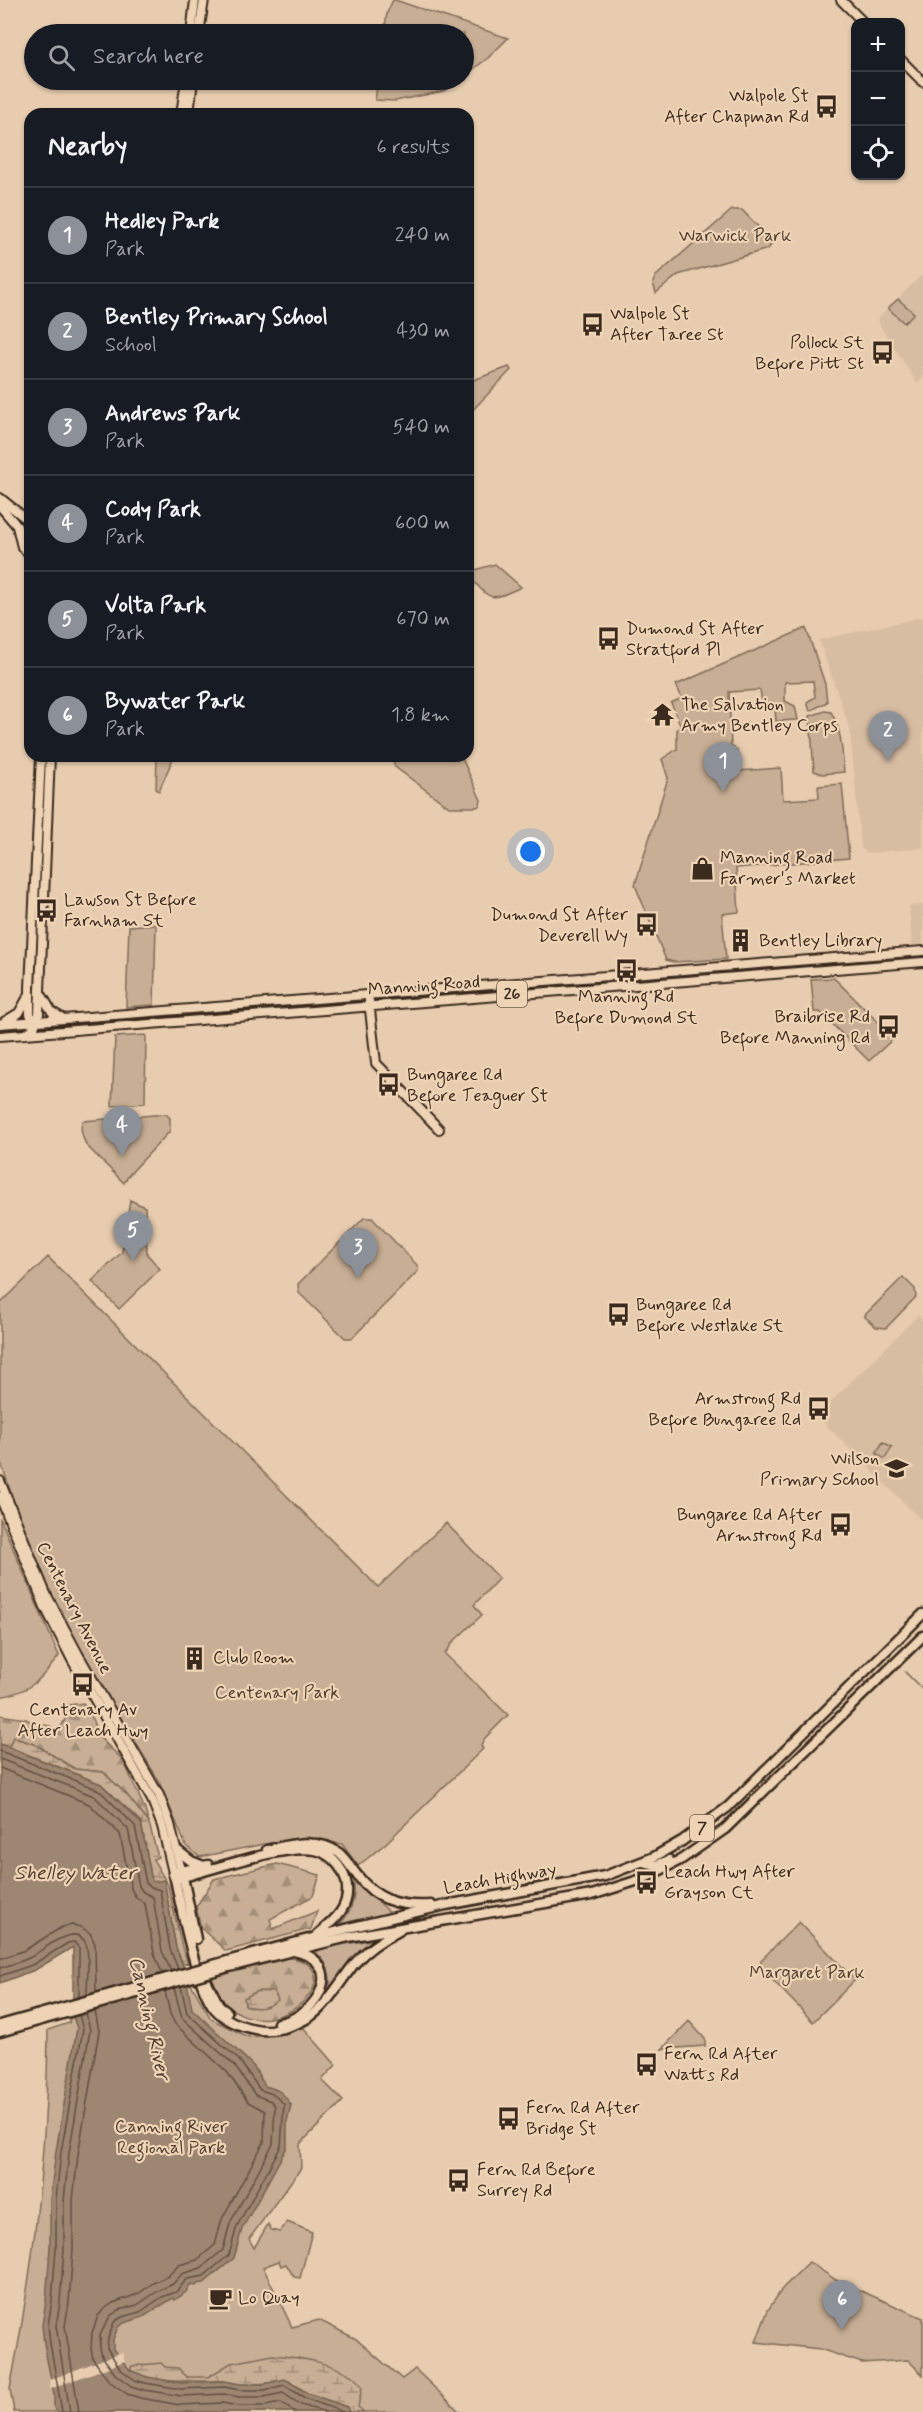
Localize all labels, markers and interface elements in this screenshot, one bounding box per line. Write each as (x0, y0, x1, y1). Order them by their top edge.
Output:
map controls (851, 18, 905, 180)
button: + (851, 18, 905, 72)
search box (24, 24, 474, 90)
icon: search (45, 41, 78, 74)
text: Search here (93, 43, 204, 71)
button: − (851, 72, 905, 126)
place label: Walpole St After Chapman Rd (664, 84, 809, 129)
bus stop icon: Walpole St After Chapman Rd (814, 93, 840, 119)
button: locate (851, 126, 905, 180)
text: Nearby (48, 130, 127, 164)
text: 6 results (377, 134, 450, 161)
text: Hedley Park (105, 208, 219, 236)
text: 1 (63, 222, 72, 249)
text: 240 m (395, 222, 450, 249)
park label: Warwick Park (679, 224, 791, 248)
text: Park (105, 236, 145, 263)
place label: Walpole St After Taree St (610, 302, 724, 347)
text: Bentley Primary School (105, 304, 328, 332)
bus stop icon: Walpole St After Taree St (579, 311, 605, 337)
text: 2 (63, 318, 72, 345)
text: 430 m (397, 318, 450, 345)
place label: Pollock St Before Pitt St (755, 331, 864, 378)
text: School (105, 332, 157, 359)
bus stop icon: Pollock St Before Pitt St (869, 340, 895, 366)
text: Andrews Park (105, 400, 240, 428)
text: 3 (63, 414, 72, 441)
text: 540 m (393, 414, 450, 441)
text: Park (105, 428, 145, 455)
text: Cody Park (105, 496, 201, 524)
text: 4 (62, 510, 73, 537)
text: 600 m (395, 510, 450, 537)
text: Park (105, 524, 145, 551)
text: Volta Park (105, 592, 206, 620)
text: 5 (62, 606, 74, 633)
text: 670 m (396, 606, 450, 633)
place label: Dumond St After Stratford Pl (626, 617, 764, 664)
text: Park (105, 620, 145, 647)
bus stop icon: Dumond St After Stratford Pl (595, 626, 621, 652)
text: Bywater Park (105, 688, 245, 716)
place label: The Salvation Army Bentley Corps (681, 693, 838, 738)
text: 6 (62, 702, 73, 729)
text: 1.8 km (391, 702, 450, 729)
temple icon: The Salvation Army Bentley Corps (650, 702, 676, 728)
pin: 2 (868, 712, 908, 761)
text: Park (105, 716, 145, 743)
pin: 1 (704, 742, 742, 792)
your location (516, 837, 545, 866)
place label: Manning Road Farmer's Market (720, 846, 856, 891)
shop icon: Manning Road Farmer's Market (689, 855, 715, 881)
place label: Lawson St Before Farnham St (64, 888, 197, 933)
bus stop icon: Lawson St Before Farnham St (33, 897, 59, 923)
place label: Dumond St After Deverell Wy (490, 903, 629, 948)
bus stop icon: Dumond St After Deverell Wy (633, 912, 659, 938)
building icon: Bentley Library (728, 928, 754, 954)
place label: Bentley Library (759, 929, 882, 953)
bus stop icon: Manning Rd Before Dumond St (613, 958, 639, 984)
street label: Manning Road (367, 970, 481, 1004)
road number: 26 (497, 981, 527, 1007)
place label: Manning Rd Before Dumond St (555, 985, 698, 1032)
place label: Braibrise Rd Before Manning Rd (720, 1005, 870, 1052)
bus stop icon: Braibrise Rd Before Manning Rd (875, 1014, 901, 1040)
place label: Bungaree Rd Before Teaguer St (407, 1063, 548, 1110)
bus stop icon: Bungaree Rd Before Teaguer St (376, 1072, 402, 1098)
pin: 4 (102, 1106, 142, 1156)
pin: 5 (114, 1212, 152, 1261)
pin: 3 (338, 1228, 378, 1278)
place label: Bungaree Rd Before Westlake St (636, 1293, 784, 1340)
bus stop icon: Bungaree Rd Before Westlake St (605, 1302, 631, 1328)
place label: Armstrong Rd Before Bungaree Rd (649, 1387, 801, 1434)
bus stop icon: Armstrong Rd Before Bungaree Rd (806, 1396, 832, 1422)
place label: Wilson Primary School (760, 1447, 879, 1492)
school or university icon: Wilson Primary School (884, 1456, 910, 1482)
place label: Bungaree Rd After Armstrong Rd (677, 1503, 823, 1550)
bus stop icon: Bungaree Rd After Armstrong Rd (827, 1512, 853, 1538)
street label: Centenary Avenue (30, 1538, 118, 1678)
building icon: Club Room (182, 1645, 208, 1671)
place label: Club Room (213, 1646, 295, 1670)
bus stop icon: Centenary Av After Leach Hwy (70, 1671, 96, 1697)
park label: Centenary Park (215, 1681, 339, 1705)
place label: Centenary Av After Leach Hwy (18, 1698, 148, 1743)
road number: 7 (690, 1815, 714, 1841)
street label: Leach Highway (442, 1857, 559, 1903)
water label: Shelley Water (14, 1860, 138, 1887)
place label: Leach Hwy After Grayson Ct (664, 1860, 795, 1905)
bus stop icon: Leach Hwy After Grayson Ct (633, 1869, 659, 1895)
water label: Canning River (120, 1954, 177, 2085)
park label: Margaret Park (749, 1961, 865, 1986)
place label: Fern Rd After Watts Rd (664, 2042, 778, 2087)
bus stop icon: Fern Rd After Watts Rd (633, 2051, 659, 2077)
place label: Fern Rd After Bridge St (526, 2096, 640, 2141)
bus stop icon: Fern Rd After Bridge St (495, 2105, 521, 2131)
park label: Canning River Regional Park (115, 2115, 228, 2162)
place label: Fern Rd Before Surrey Rd (477, 2158, 596, 2203)
bus stop icon: Fern Rd Before Surrey Rd (446, 2167, 472, 2193)
pin: 6 (822, 2280, 862, 2330)
cafe icon: Lo Quay (207, 2285, 233, 2311)
place label: Lo Quay (238, 2286, 300, 2310)

